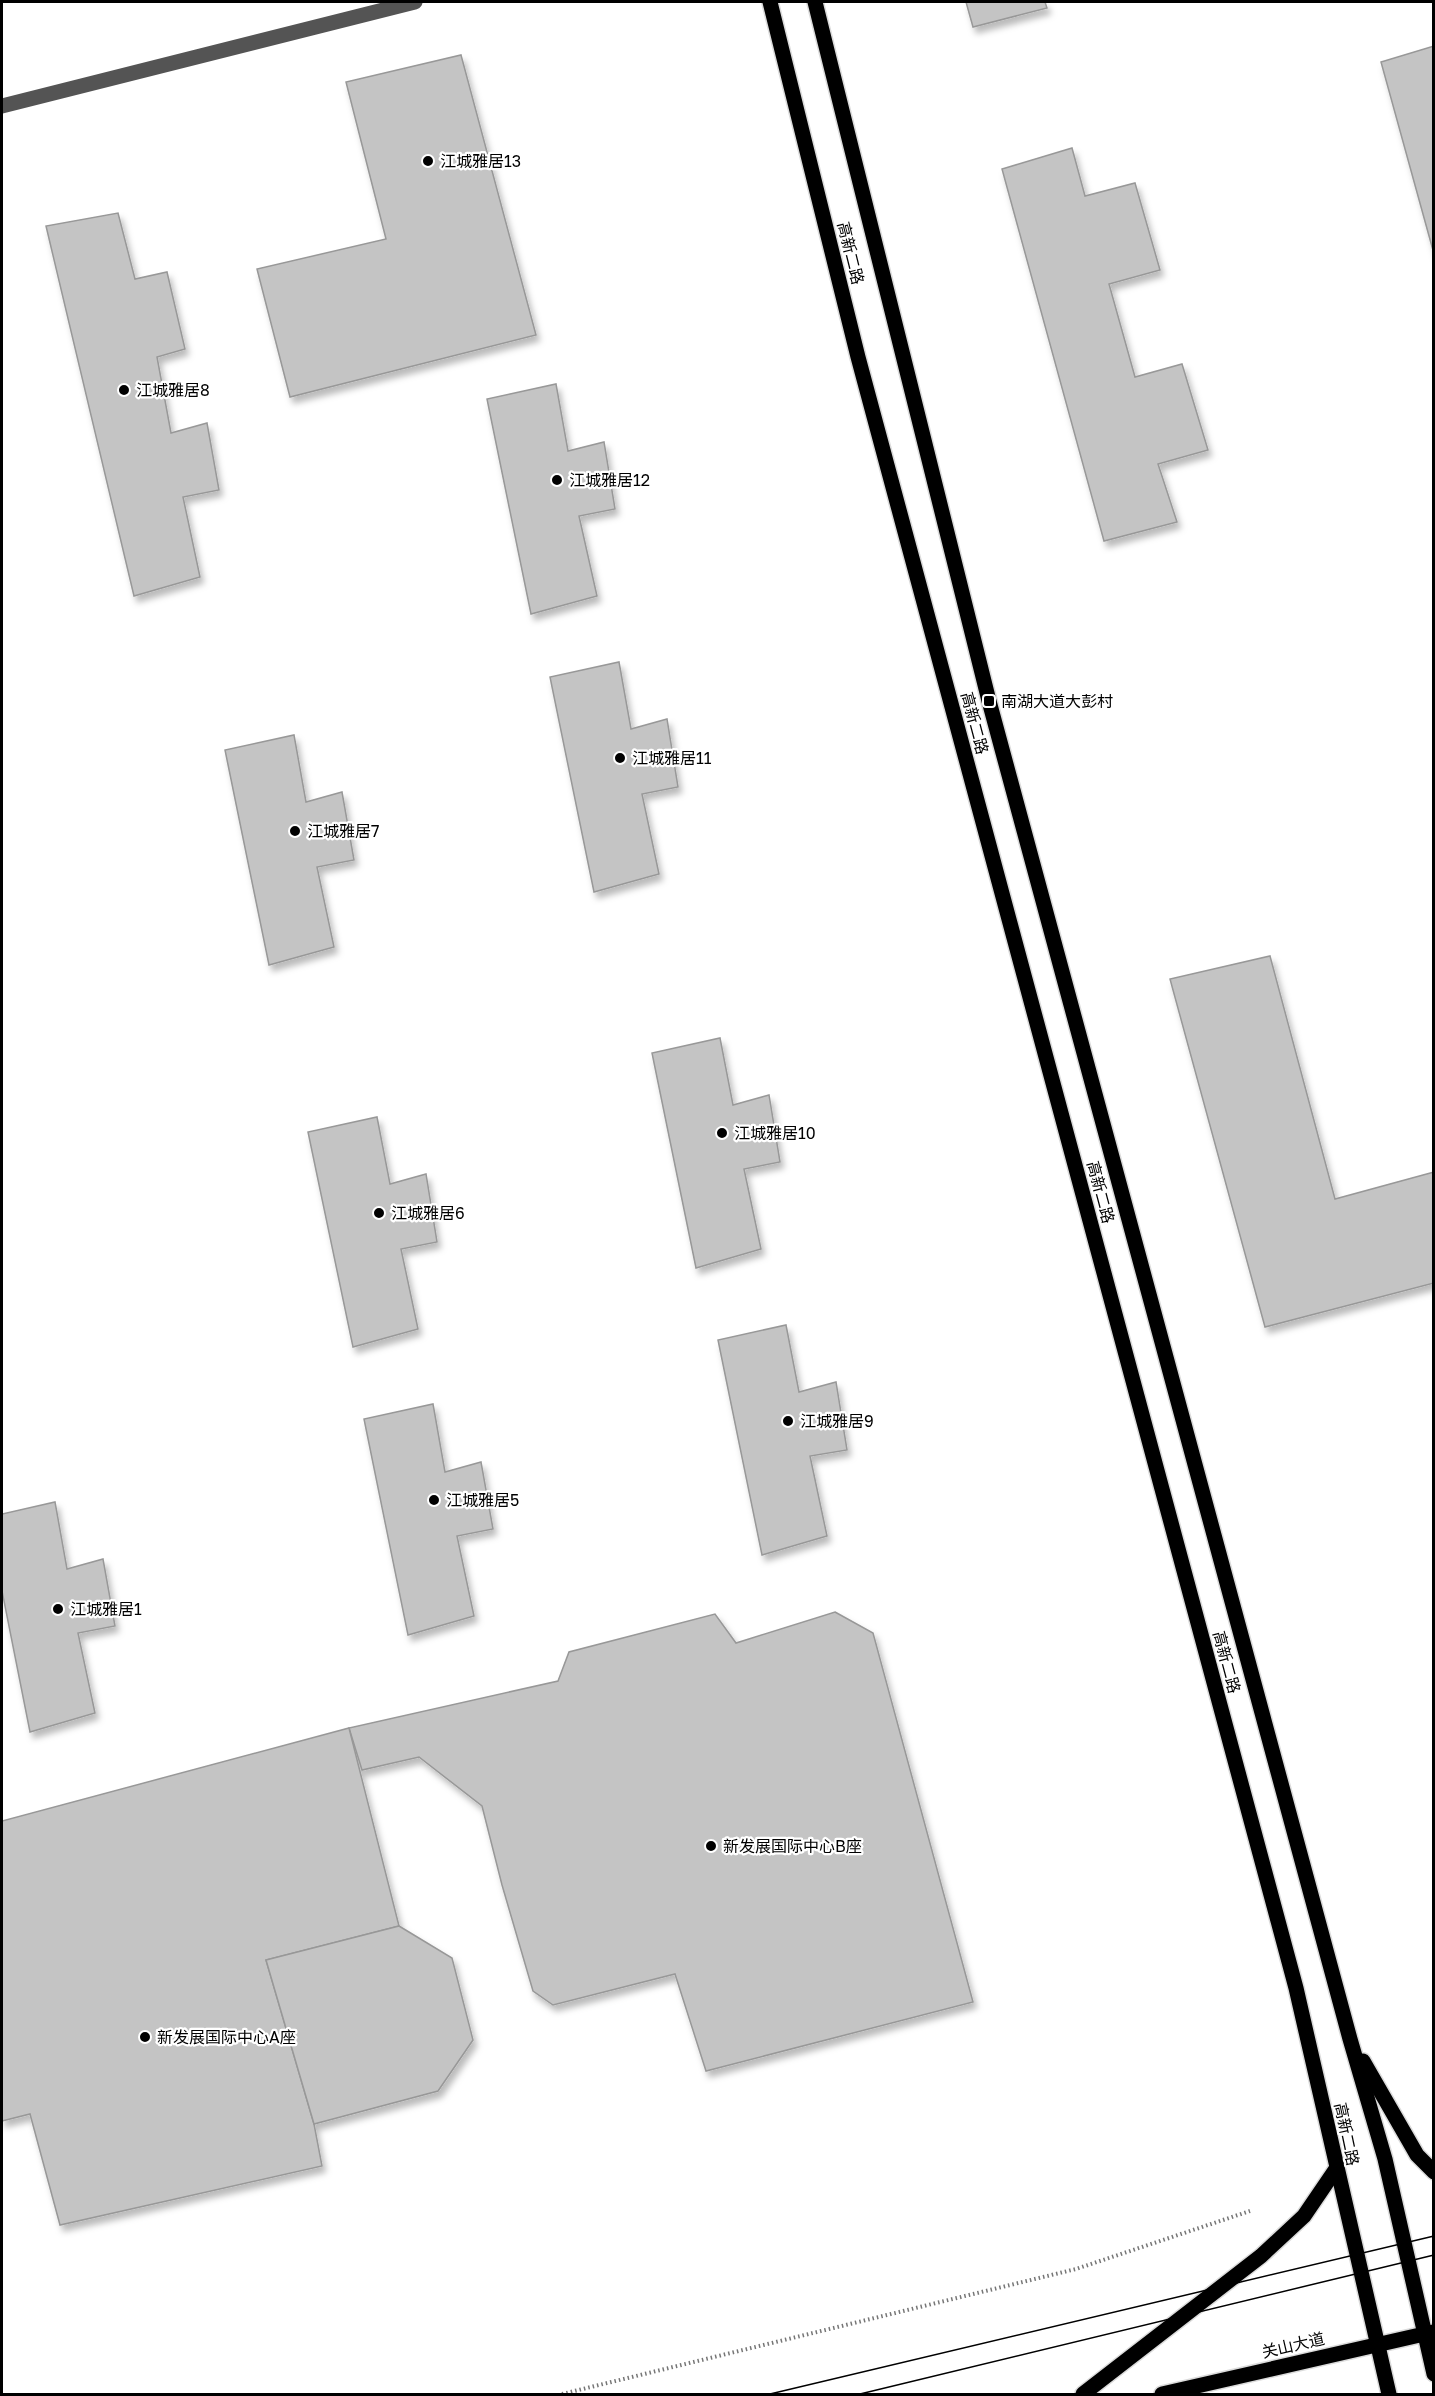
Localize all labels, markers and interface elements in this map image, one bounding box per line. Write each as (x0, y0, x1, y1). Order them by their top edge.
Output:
place label: 江城雅居13 (440, 151, 521, 171)
marker: 江城雅居13 (421, 154, 435, 168)
street label: 高新二路 (834, 220, 868, 286)
place label: 江城雅居8 (136, 380, 210, 400)
marker: 江城雅居8 (117, 383, 131, 397)
place label: 江城雅居12 (569, 470, 650, 490)
marker: 江城雅居12 (550, 473, 564, 487)
street label: 高新二路 (957, 689, 993, 757)
place label: 南湖大道大彭村 (1001, 691, 1113, 711)
marker: 南湖大道大彭村 (982, 694, 996, 708)
place label: 江城雅居11 (632, 748, 712, 768)
marker: 江城雅居11 (613, 751, 627, 765)
place label: 江城雅居7 (307, 821, 379, 841)
marker: 江城雅居7 (288, 824, 302, 838)
place label: 江城雅居10 (734, 1123, 816, 1143)
marker: 江城雅居10 (715, 1126, 729, 1140)
street label: 高新二路 (1083, 1158, 1119, 1226)
place label: 江城雅居6 (391, 1203, 465, 1223)
marker: 江城雅居6 (372, 1206, 386, 1220)
place label: 江城雅居9 (800, 1411, 874, 1431)
marker: 江城雅居9 (781, 1414, 795, 1428)
place label: 江城雅居5 (446, 1490, 519, 1510)
marker: 江城雅居5 (427, 1493, 441, 1507)
place label: 江城雅居1 (70, 1599, 142, 1619)
marker: 江城雅居1 (51, 1602, 65, 1616)
street label: 高新二路 (1209, 1628, 1245, 1696)
place label: 新发展国际中心B座 (723, 1836, 862, 1856)
marker: 新发展国际中心B座 (704, 1839, 718, 1853)
place label: 新发展国际中心A座 (157, 2027, 296, 2047)
marker: 新发展国际中心A座 (138, 2030, 152, 2044)
street label: 高新二路 (1331, 2101, 1363, 2167)
street label: 关山大道 (1260, 2328, 1326, 2362)

